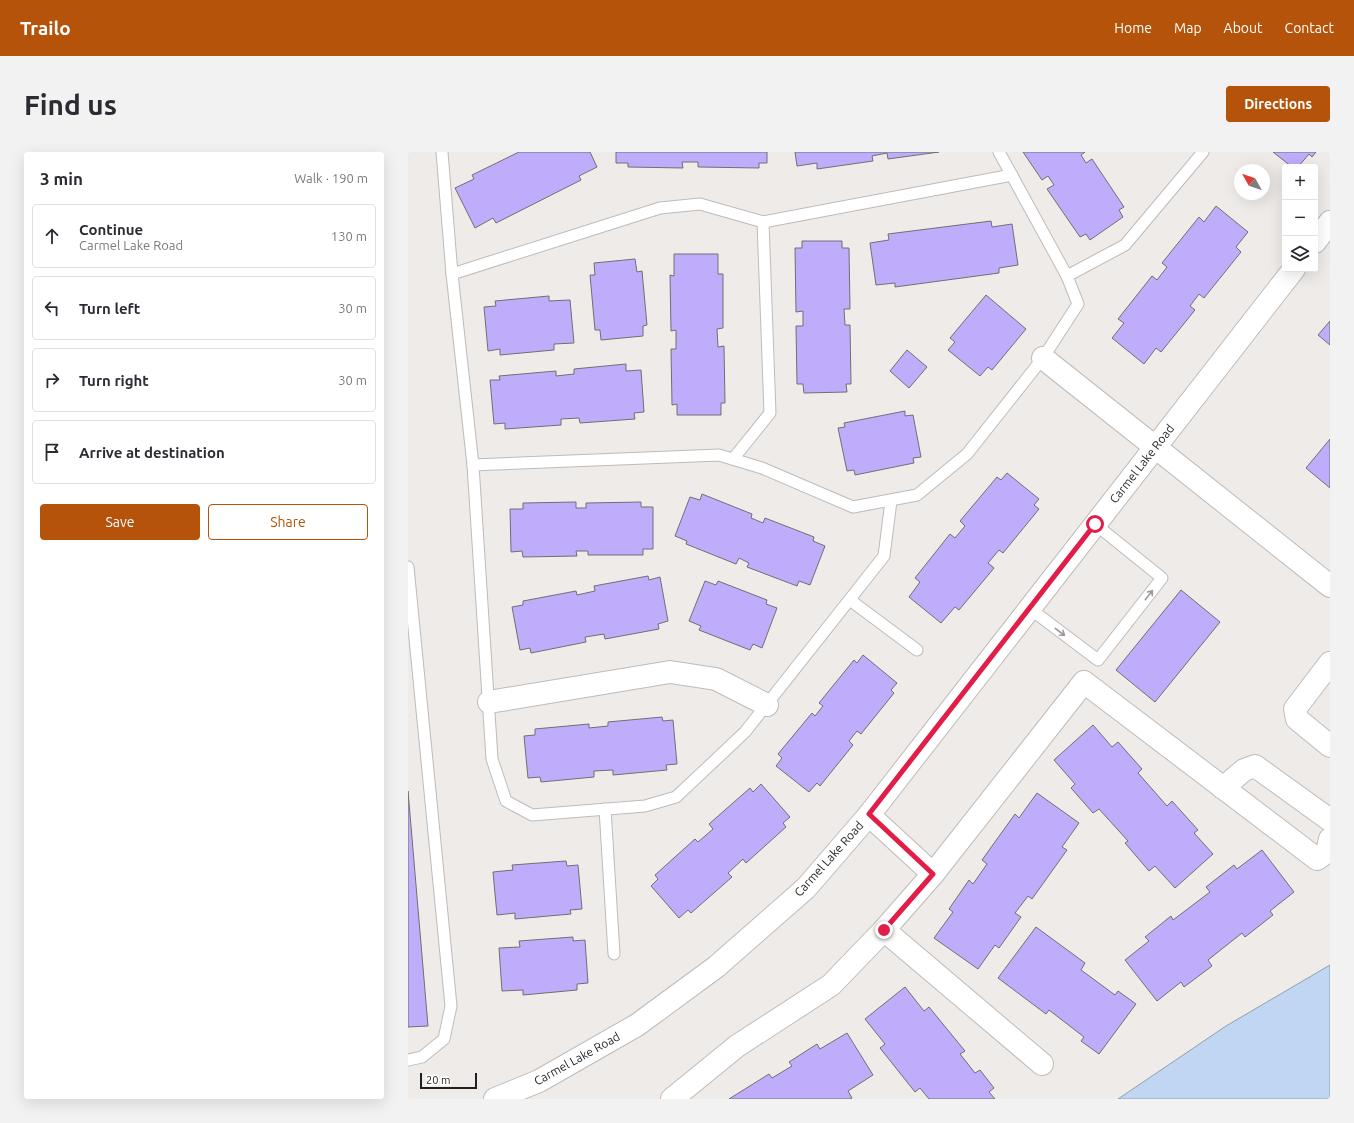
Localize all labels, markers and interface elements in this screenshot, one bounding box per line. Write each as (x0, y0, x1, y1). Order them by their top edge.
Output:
text: Trailo (20, 17, 71, 39)
text: Home (1114, 20, 1152, 36)
text: Map (1174, 20, 1202, 36)
text: About (1224, 20, 1263, 36)
text: Contact (1285, 20, 1334, 36)
button: Directions (1226, 86, 1330, 122)
text: Find us (24, 89, 117, 120)
north arrow (1234, 164, 1270, 200)
map controls (1282, 164, 1318, 272)
button: + (1282, 164, 1318, 200)
text: 3 min (40, 169, 83, 188)
text: Walk · 190 m (294, 171, 368, 185)
button: − (1282, 200, 1318, 236)
text: Continue (79, 221, 143, 238)
icon: ahead (41, 225, 63, 247)
text: 130 m (331, 229, 367, 243)
button: layers (1282, 236, 1318, 272)
text: Carmel Lake Road (79, 238, 183, 252)
icon: left (41, 297, 63, 319)
text: Turn left (79, 300, 140, 317)
text: 30 m (338, 301, 367, 315)
icon: right (41, 369, 63, 391)
text: Turn right (79, 372, 149, 389)
text: 30 m (338, 373, 367, 387)
street label: Carmel Lake Road (1107, 422, 1176, 506)
icon: arrive (41, 441, 63, 463)
text: Arrive at destination (79, 444, 225, 461)
button: Save (40, 504, 200, 540)
button: Share (208, 504, 368, 540)
route start (1086, 515, 1104, 533)
one-way arrow (1145, 590, 1153, 601)
one-way arrow (1055, 628, 1066, 636)
street label: Carmel Lake Road (792, 819, 866, 899)
route end (875, 921, 893, 939)
street label: Carmel Lake Road (532, 1030, 622, 1088)
scale bar (420, 1071, 477, 1090)
text: 20 m (426, 1074, 450, 1086)

